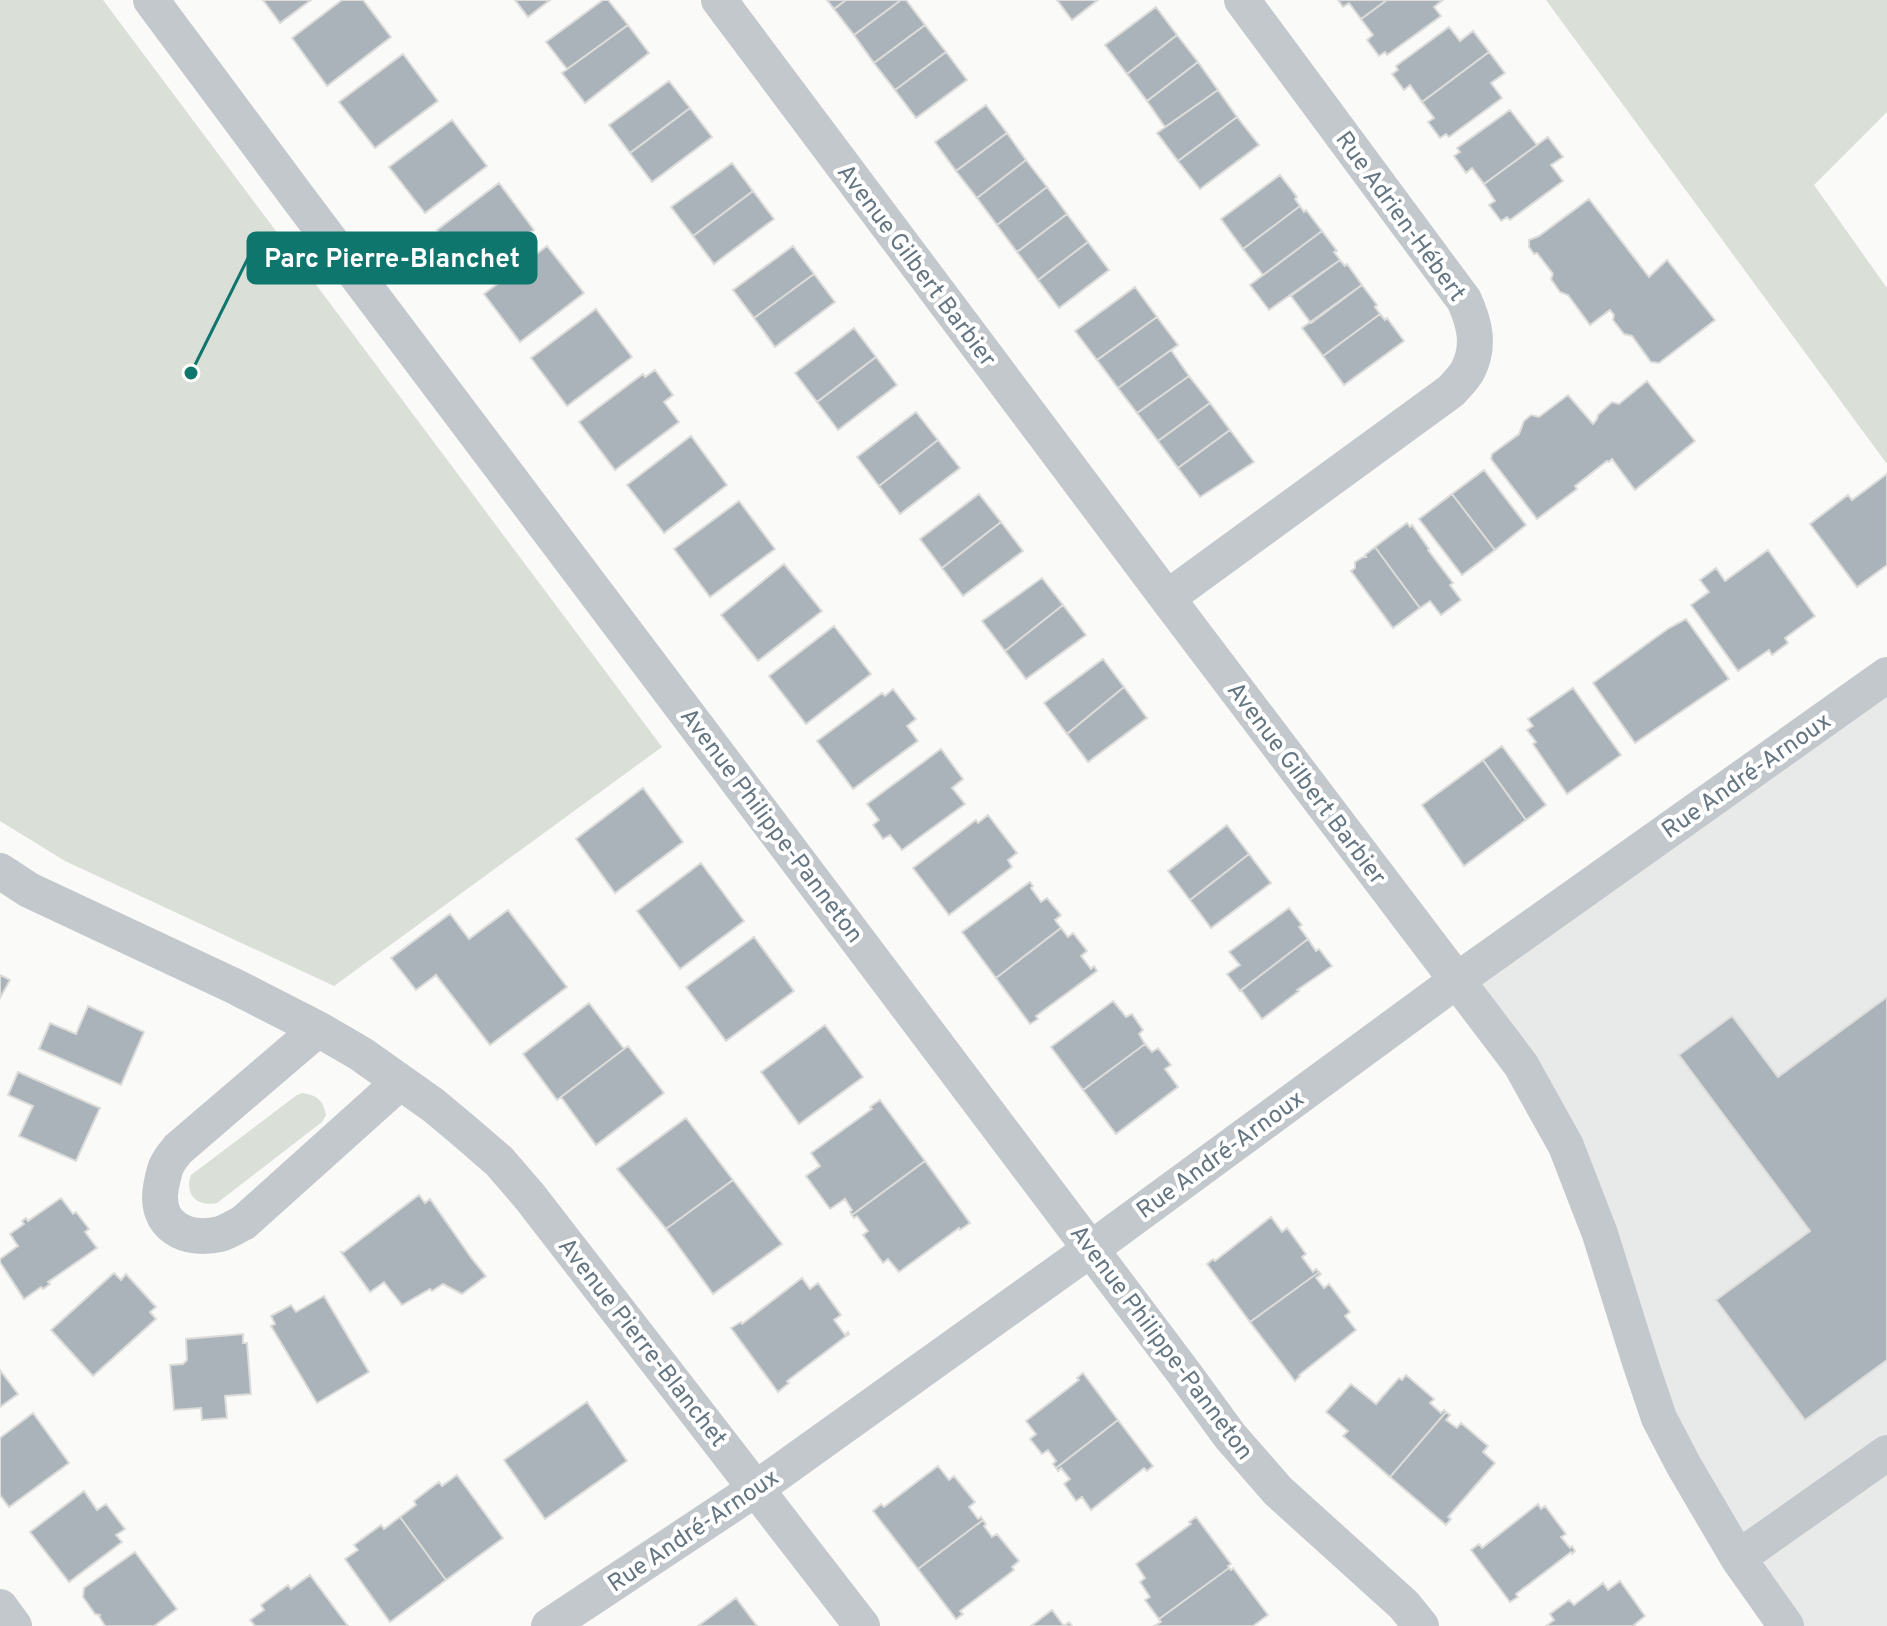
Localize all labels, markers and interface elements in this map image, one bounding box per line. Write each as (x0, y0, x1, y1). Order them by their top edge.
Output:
street label: Rue Adrien-Hébert (1328, 126, 1471, 308)
street label: Avenue Gilbert Barbier (829, 159, 1002, 374)
callout: Parc Pierre-Blanchet (248, 233, 536, 283)
text: Parc Pierre-Blanchet (264, 244, 520, 277)
street label: Avenue Gilbert Barbier (1219, 677, 1392, 892)
street label: Avenue Philippe-Panneton (672, 703, 869, 950)
street label: Rue André-Arnoux (1657, 707, 1838, 846)
street label: Rue André-Arnoux (1131, 1085, 1311, 1227)
street label: Avenue Philippe-Panneton (1062, 1220, 1259, 1467)
street label: Avenue Pierre-Blanchet (550, 1233, 732, 1454)
street label: Rue André-Arnoux (603, 1463, 785, 1600)

